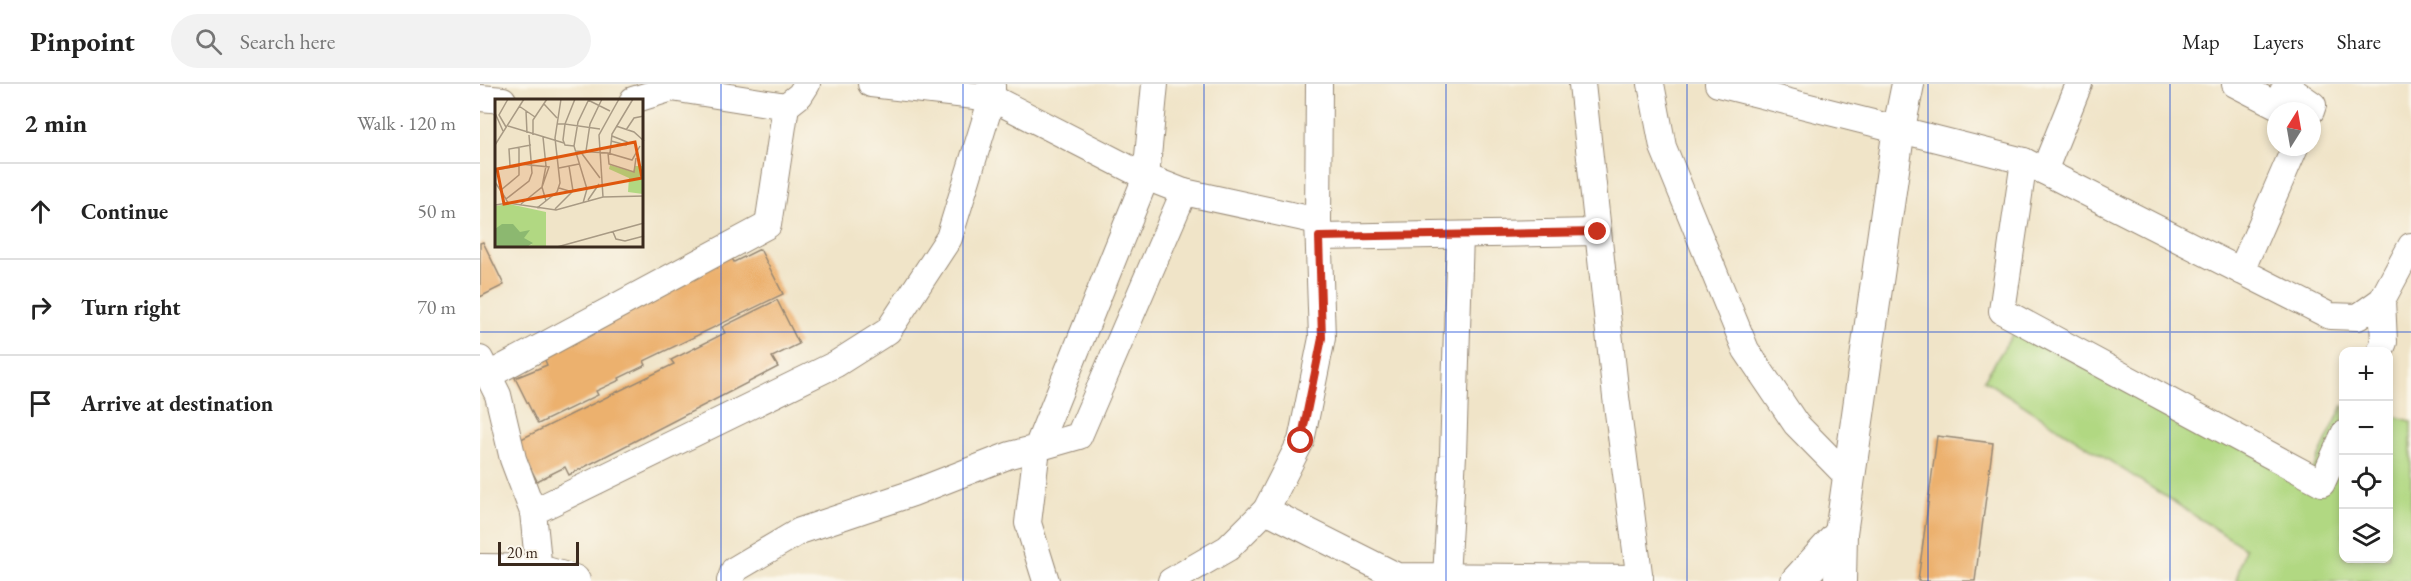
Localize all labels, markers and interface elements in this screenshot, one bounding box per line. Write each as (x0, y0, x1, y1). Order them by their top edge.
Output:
search box (171, 14, 591, 68)
text: Pinpoint (30, 23, 135, 59)
icon: search (192, 25, 225, 58)
text: Search here (240, 27, 335, 56)
text: Map (2182, 28, 2220, 55)
text: Layers (2253, 28, 2304, 55)
text: Share (2337, 28, 2381, 55)
inset map (495, 99, 644, 248)
north arrow (2267, 102, 2321, 156)
text: 2 min (24, 106, 87, 140)
text: Walk · 120 m (357, 110, 456, 136)
icon: ahead (24, 195, 57, 228)
text: Continue (81, 197, 168, 226)
text: 50 m (417, 198, 456, 224)
route end (1584, 218, 1610, 244)
icon: right (24, 291, 57, 324)
text: Turn right (81, 293, 180, 322)
text: 70 m (417, 294, 456, 320)
map controls (2339, 347, 2393, 563)
button: + (2339, 347, 2393, 401)
icon: arrive (24, 387, 57, 420)
text: Arrive at destination (81, 389, 273, 418)
button: − (2339, 401, 2393, 455)
route start (1287, 427, 1313, 453)
button: locate (2339, 455, 2393, 509)
button: layers (2339, 509, 2393, 563)
scale bar (498, 539, 579, 566)
text: 20 m (507, 542, 538, 563)

